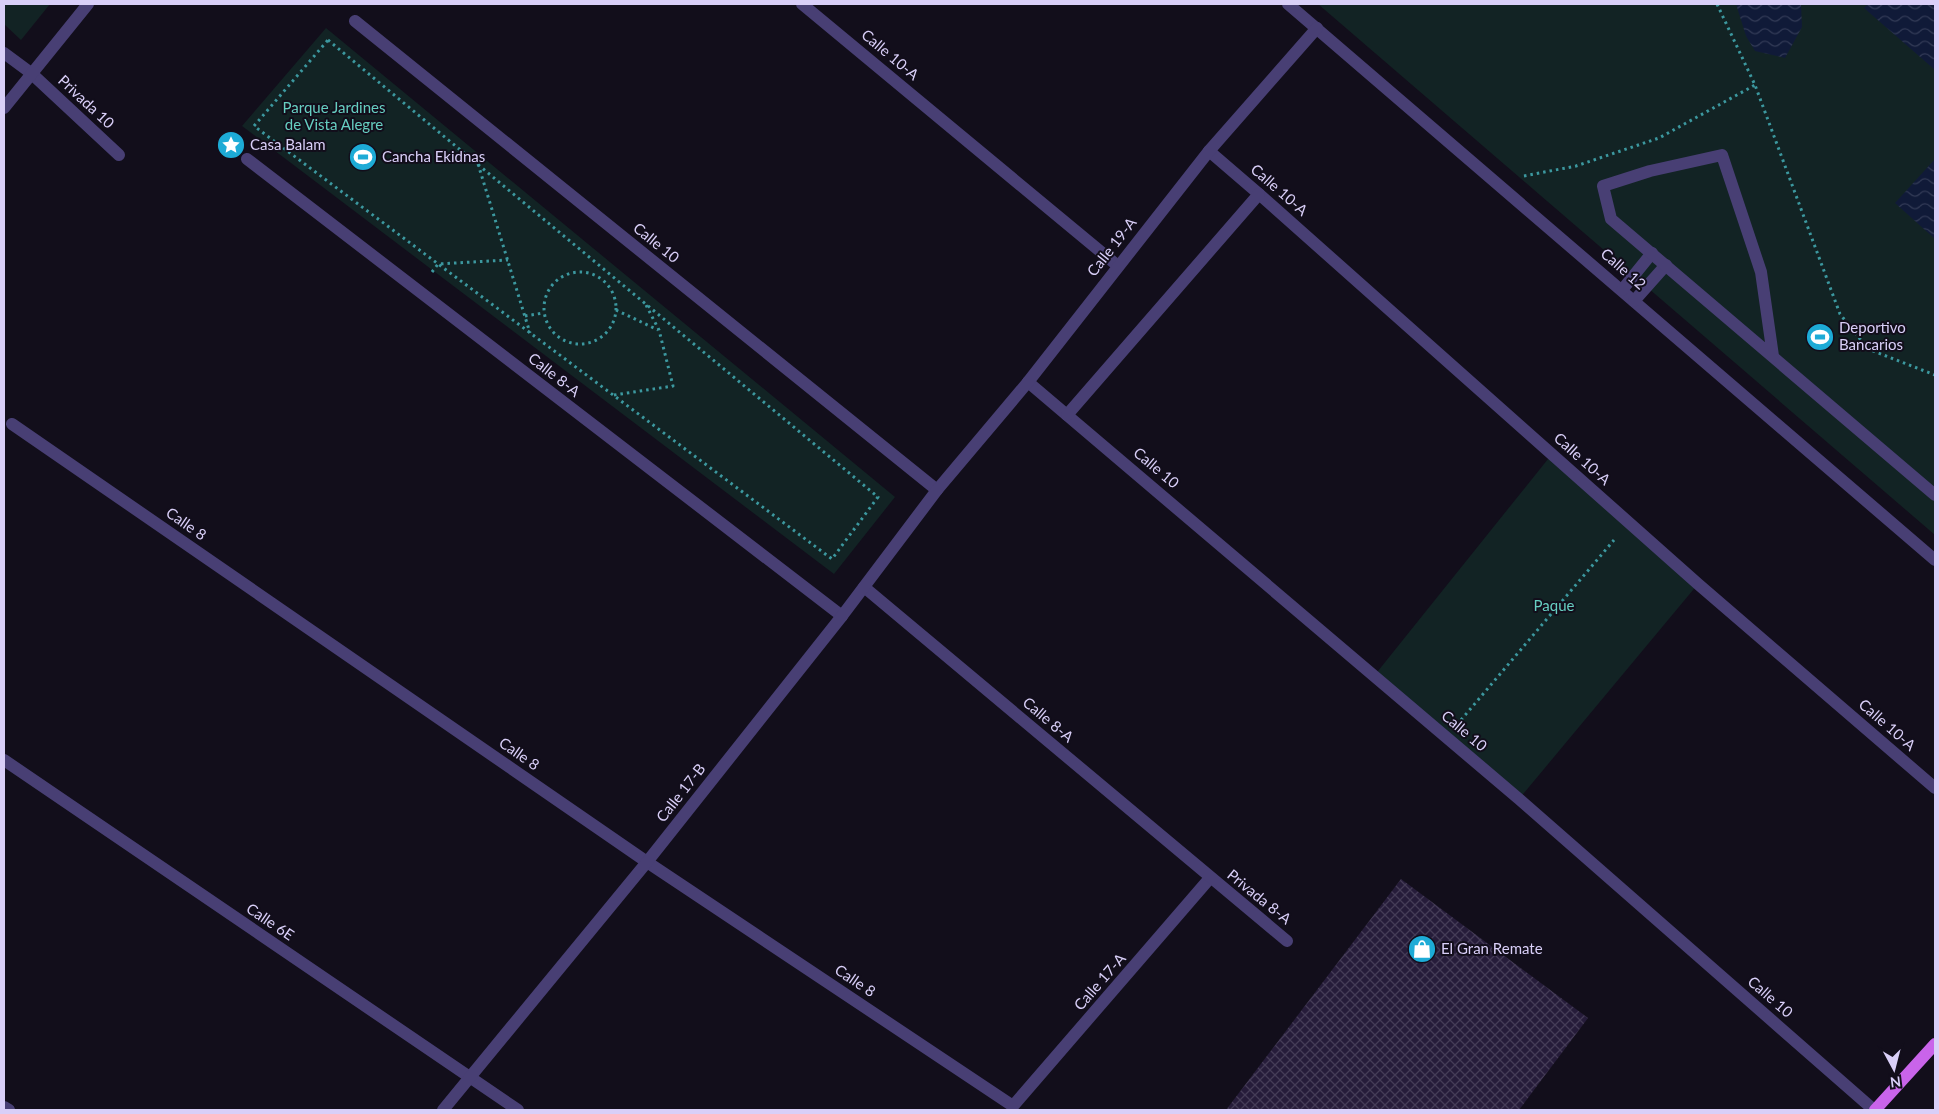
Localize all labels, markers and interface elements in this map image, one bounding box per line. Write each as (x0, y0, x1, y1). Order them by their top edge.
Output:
street label: Calle 10-A (858, 25, 924, 84)
street label: Privada 10 (55, 71, 119, 132)
park label: Parque Jardines de Vista Alegre (283, 98, 385, 133)
place icon: Casa Balam (216, 130, 246, 160)
place label: Casa Balam (250, 135, 326, 153)
sports icon: Cancha Ekidnas (348, 142, 378, 172)
place label: Cancha Ekidnas (382, 147, 485, 165)
street label: Calle 10-A (1248, 160, 1312, 219)
street label: Calle 19-A (1083, 213, 1140, 279)
street label: Calle 10 (630, 218, 683, 266)
street label: Calle 12 (1597, 244, 1650, 293)
place label: Deportivo Bancarios (1839, 318, 1906, 353)
sports icon: Deportivo Bancarios (1805, 322, 1835, 352)
street label: Calle 8-A (525, 348, 585, 401)
street label: Calle 10-A (1551, 428, 1615, 489)
street label: Calle 10 (1130, 443, 1183, 492)
street label: Calle 8 (163, 503, 210, 543)
park label: Paque (1534, 596, 1575, 614)
street label: Calle 8-A (1020, 693, 1078, 746)
street label: Calle 10-A (1856, 695, 1920, 754)
street label: Calle 10 (1438, 706, 1491, 755)
street label: Calle 8 (496, 733, 543, 773)
street label: Calle 17-B (652, 760, 709, 825)
street label: Privada 8-A (1224, 865, 1296, 928)
street label: Calle 6E (243, 899, 298, 944)
shop icon: El Gran Remate (1407, 934, 1437, 964)
place label: El Gran Remate (1441, 939, 1543, 957)
street label: Calle 17-A (1070, 949, 1129, 1013)
street label: Calle 8 (832, 960, 879, 1000)
street label: Calle 10 (1744, 972, 1797, 1021)
north arrow (1869, 1044, 1919, 1094)
text: N (1889, 1073, 1902, 1091)

